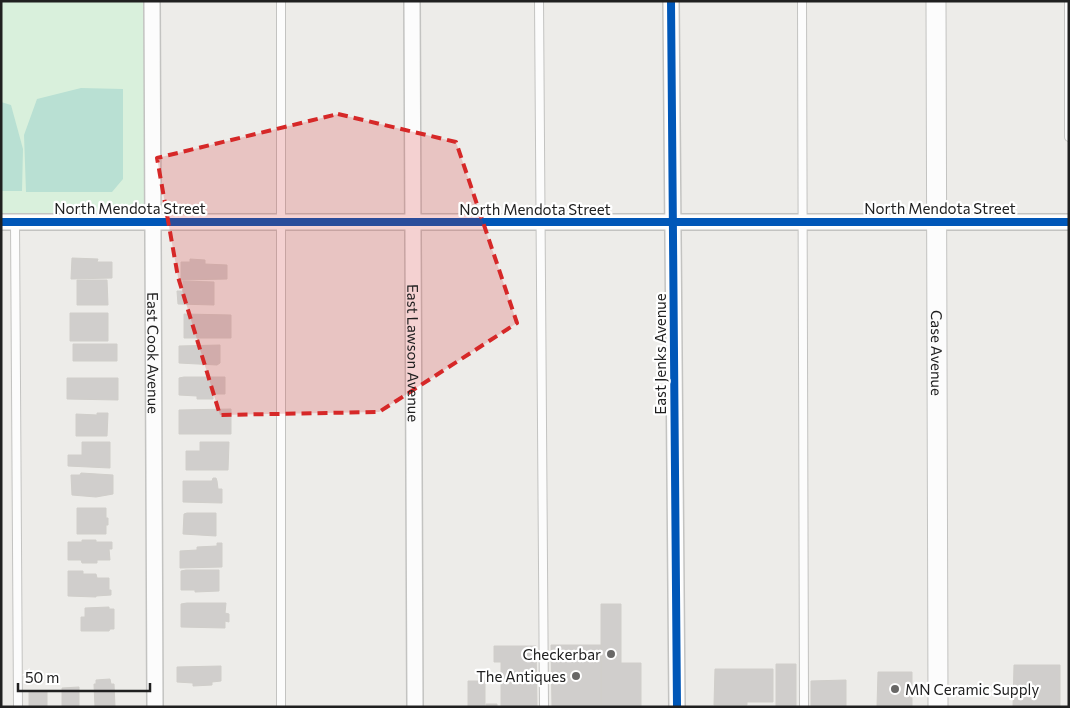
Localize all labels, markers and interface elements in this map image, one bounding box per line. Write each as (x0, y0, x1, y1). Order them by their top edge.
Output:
street label: North Mendota Street (54, 199, 206, 217)
street label: North Mendota Street (864, 199, 1016, 217)
street label: North Mendota Street (459, 200, 611, 218)
street label: East Lawson Avenue (404, 284, 423, 422)
street label: East Cook Avenue (144, 292, 163, 414)
street label: East Jenks Avenue (651, 293, 669, 415)
street label: Case Avenue (928, 310, 946, 396)
place label: Checkerbar (522, 645, 601, 663)
marker: Checkerbar (605, 648, 617, 660)
scale bar (18, 660, 150, 692)
place label: The Antiques (476, 667, 566, 685)
text: 50 m (25, 668, 59, 686)
marker: The Antiques (570, 670, 582, 682)
place label: MN Ceramic Supply (905, 680, 1039, 698)
marker: MN Ceramic Supply (889, 683, 901, 695)

